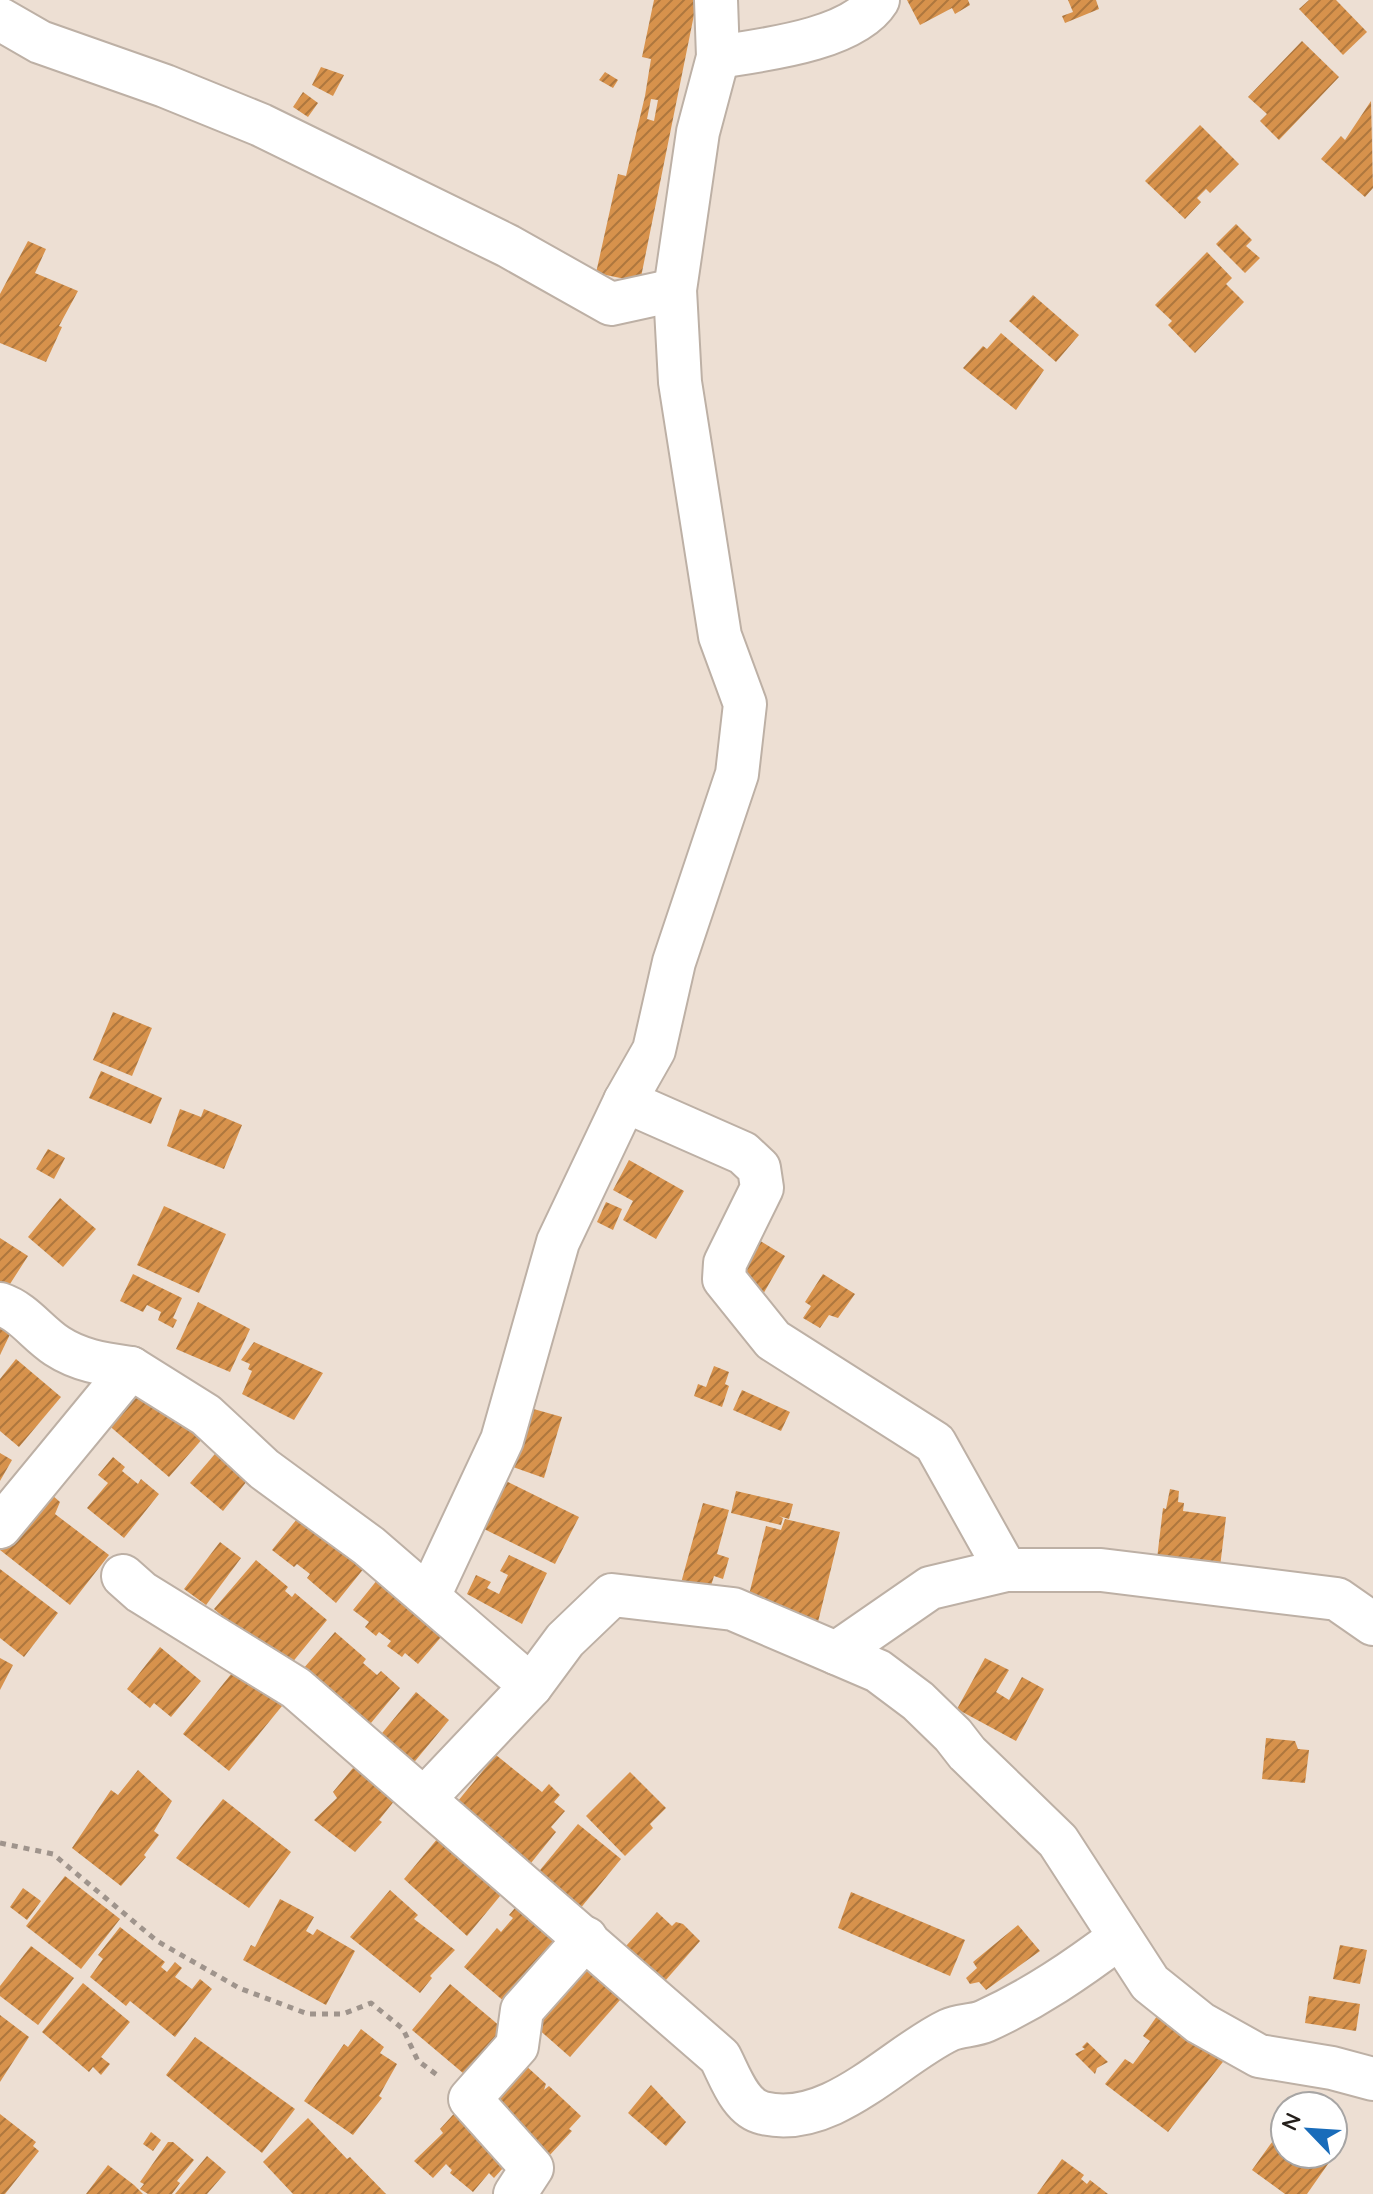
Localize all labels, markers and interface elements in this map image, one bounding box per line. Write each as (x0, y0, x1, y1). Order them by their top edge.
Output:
north arrow (1269, 2090, 1349, 2170)
text: N (1275, 2108, 1307, 2135)

